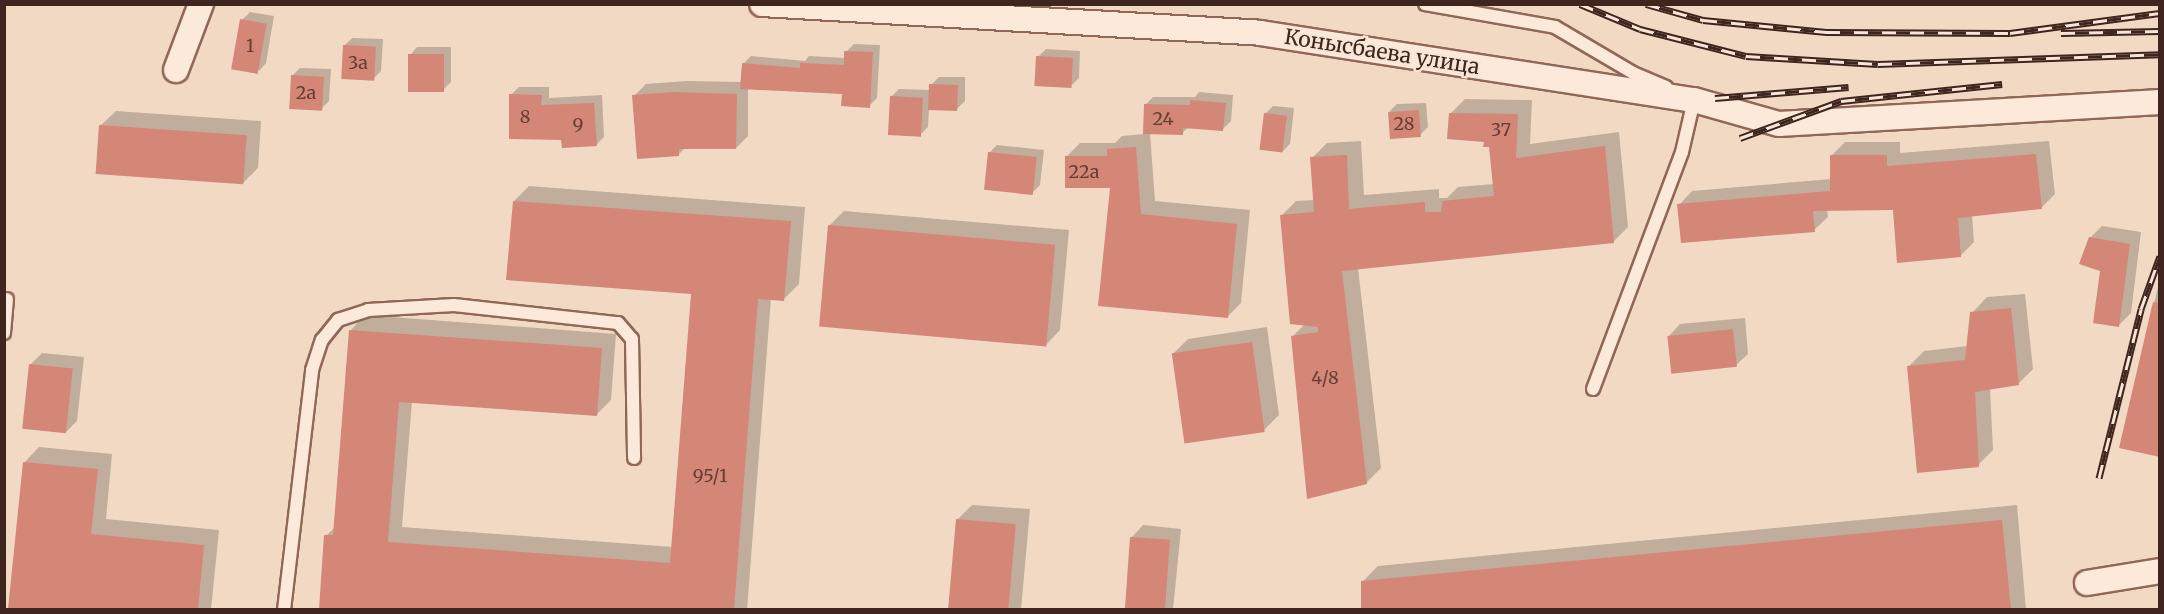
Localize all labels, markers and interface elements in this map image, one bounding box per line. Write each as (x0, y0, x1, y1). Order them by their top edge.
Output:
street label: Конысбаева улица (1282, 24, 1482, 80)
house number: 1 (246, 35, 254, 57)
house number: 3а (348, 52, 368, 74)
house number: 2а (296, 82, 316, 104)
house number: 8 (520, 106, 530, 128)
house number: 24 (1152, 108, 1174, 130)
house number: 28 (1393, 113, 1415, 135)
house number: 9 (573, 114, 583, 136)
house number: 37 (1491, 119, 1511, 141)
house number: 22а (1069, 161, 1099, 183)
house number: 4/8 (1311, 367, 1339, 389)
house number: 95/1 (693, 465, 727, 487)

